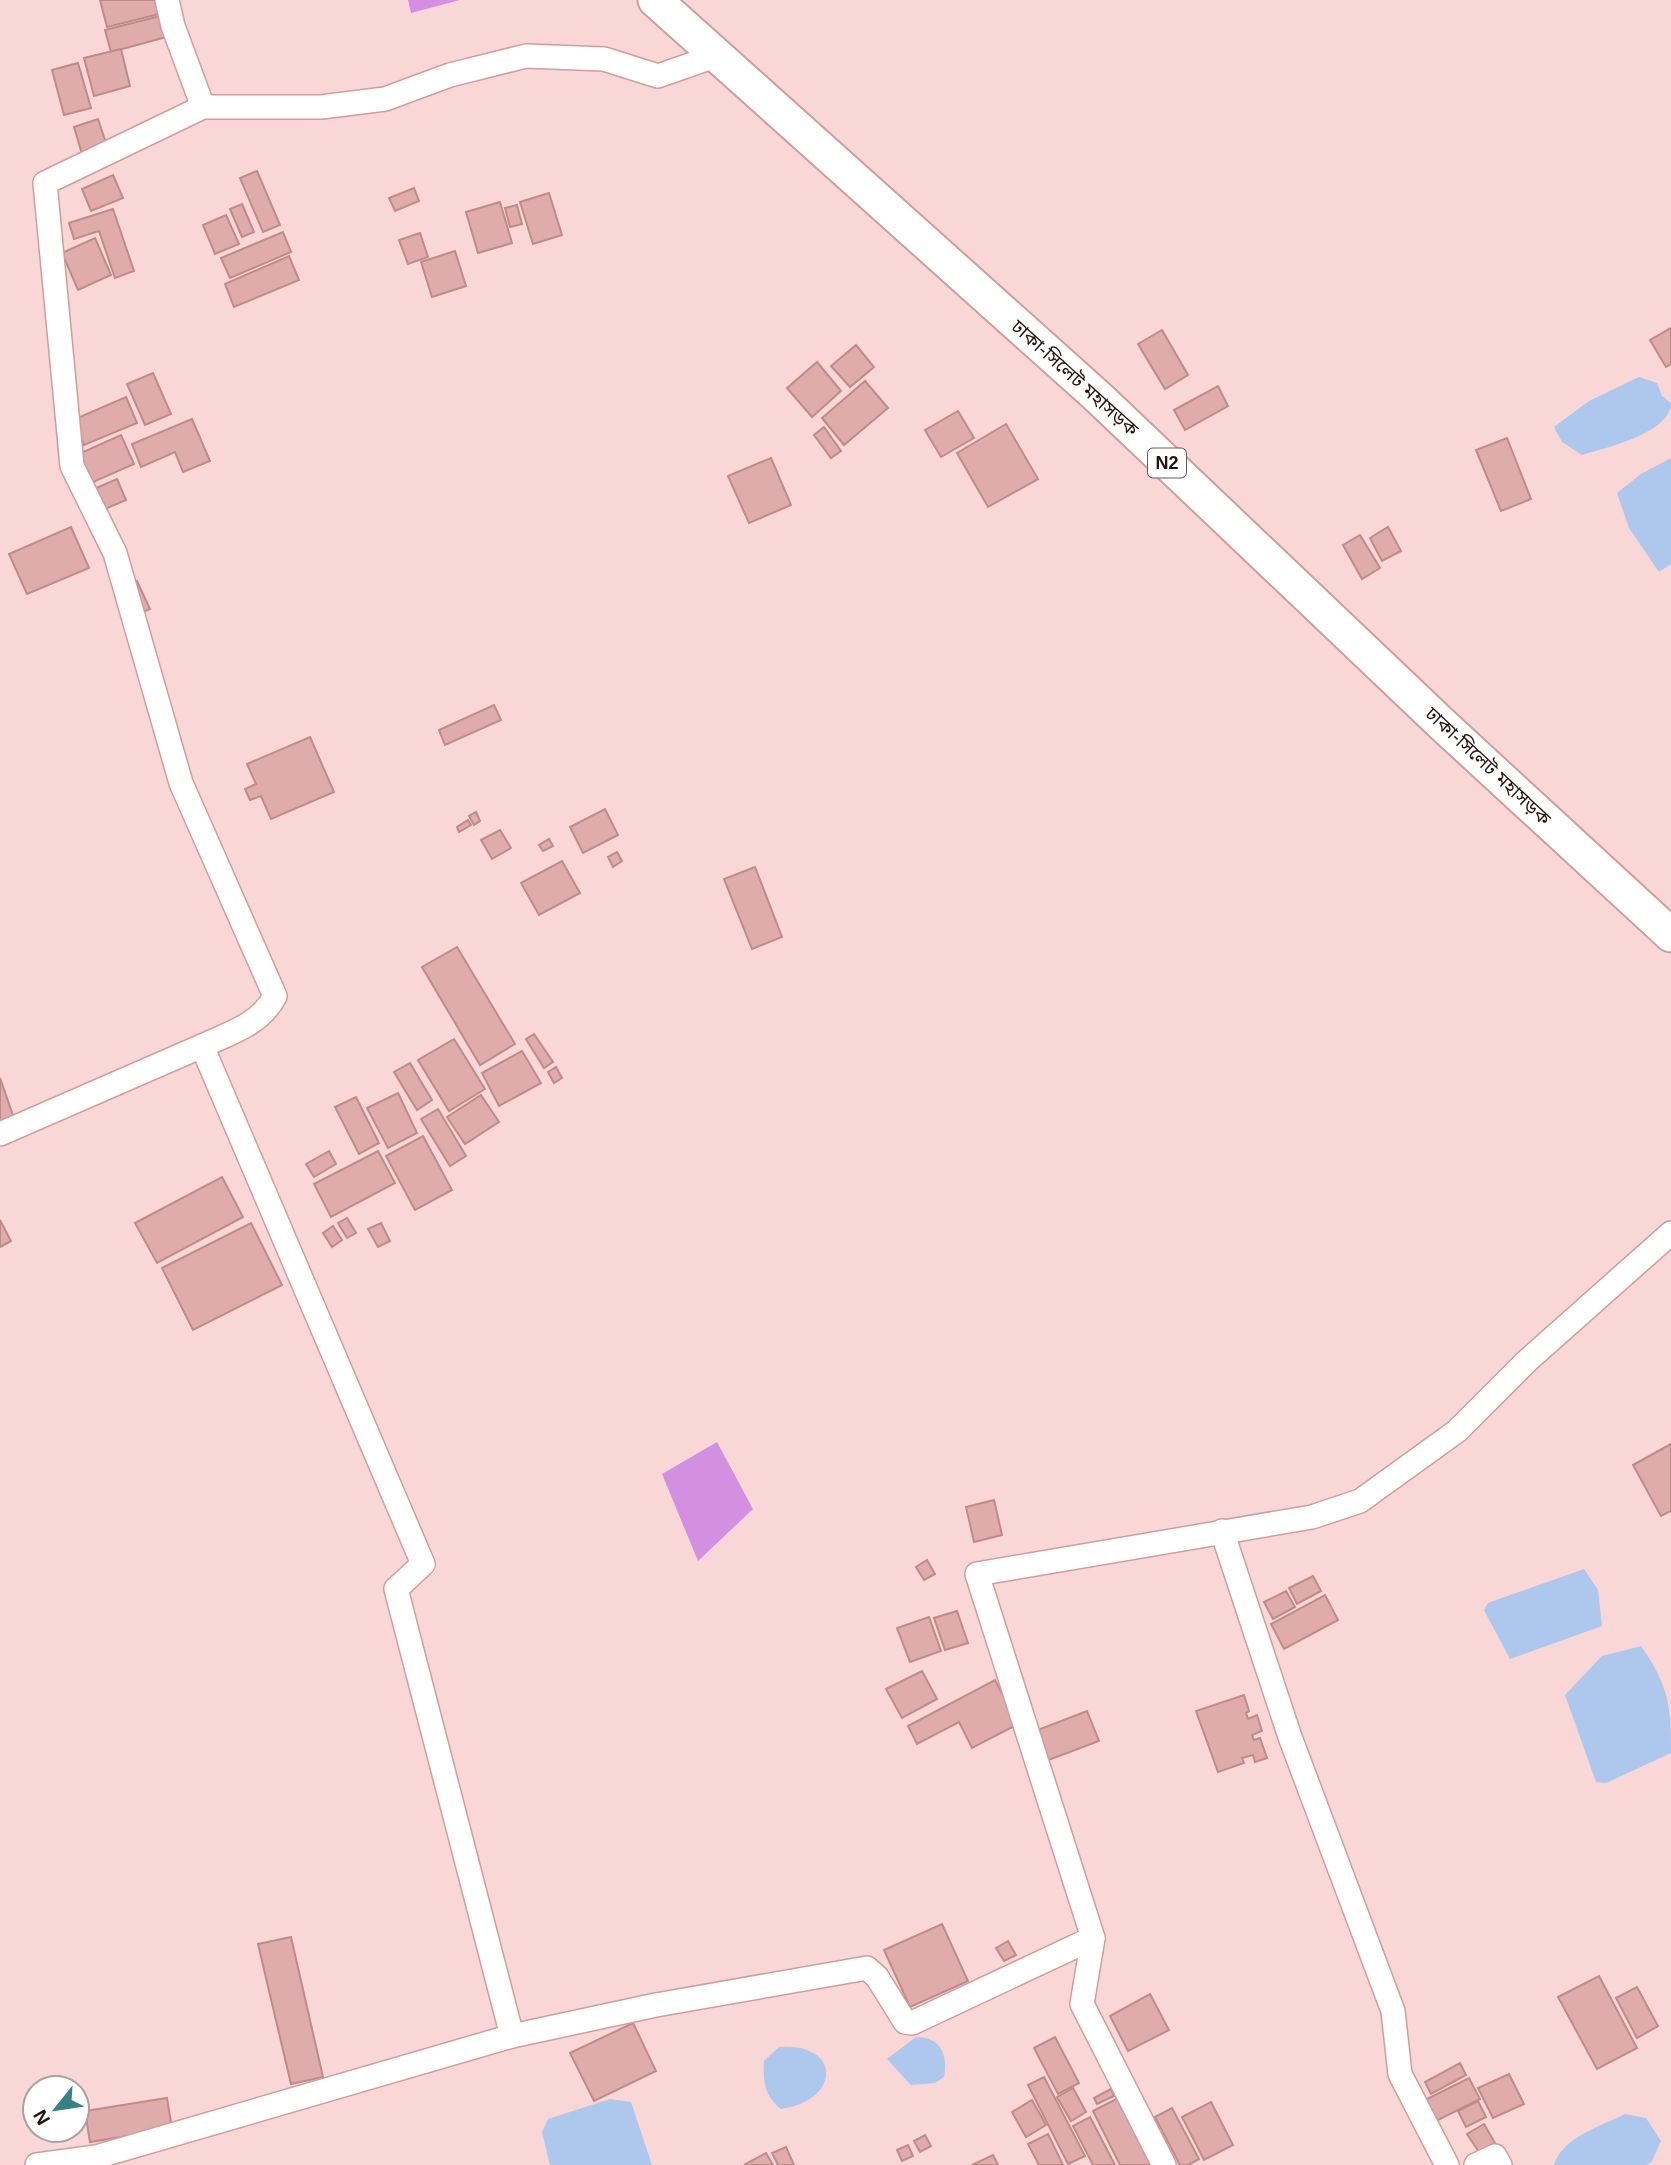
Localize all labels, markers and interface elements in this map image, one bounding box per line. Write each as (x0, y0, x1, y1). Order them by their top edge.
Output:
street label: ঢাকা-সিলেট মহাসড়ক (1007, 314, 1144, 441)
road number: N2 (1148, 448, 1186, 477)
street label: ঢাকা-সিলেট মহাসড়ক (1421, 701, 1556, 830)
north arrow (21, 2074, 91, 2144)
text: N (29, 2106, 54, 2128)

